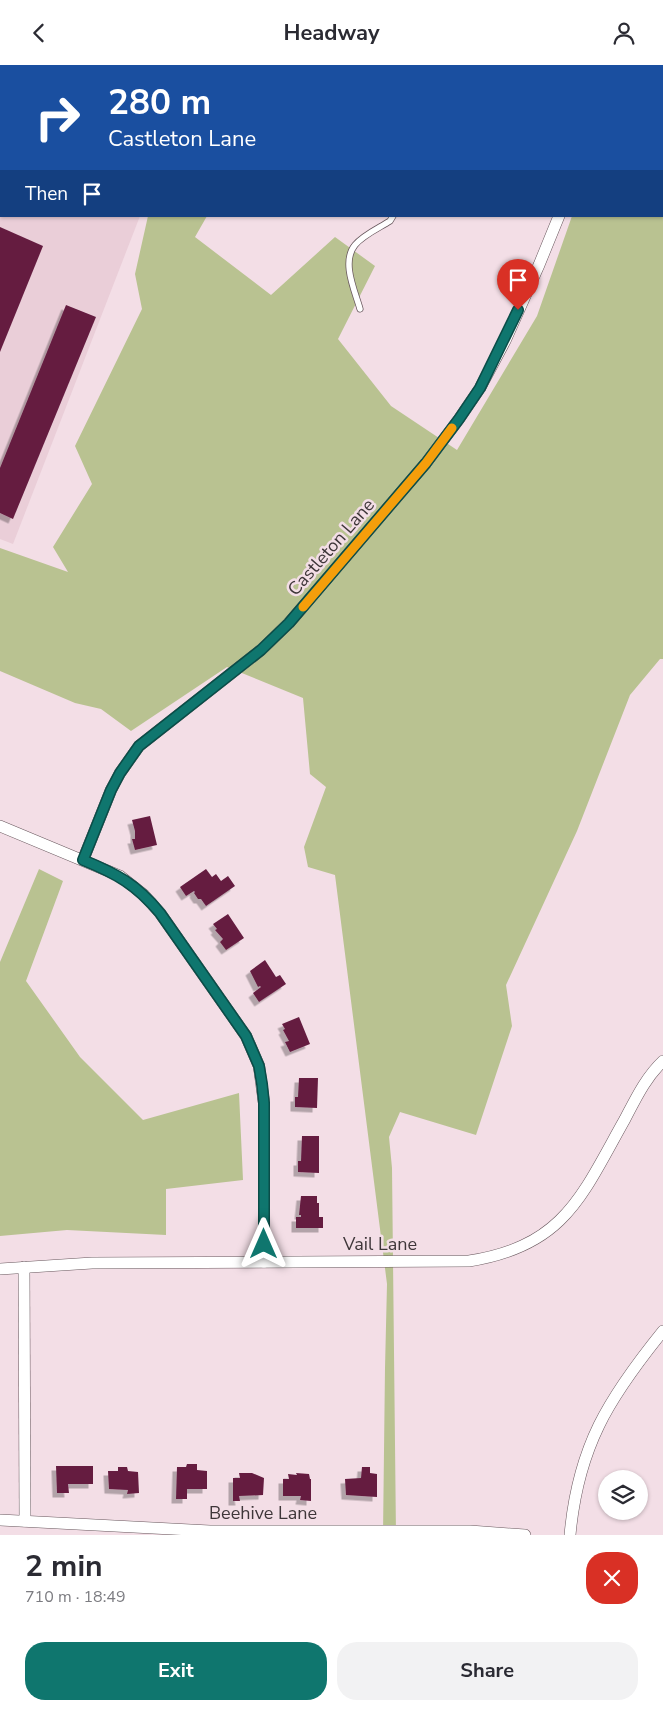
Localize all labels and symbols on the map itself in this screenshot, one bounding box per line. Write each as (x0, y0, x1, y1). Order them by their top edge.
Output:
pin (497, 259, 539, 310)
street label: Castleton Lane (282, 493, 380, 601)
position arrow (237, 1217, 289, 1269)
street label: Vail Lane (342, 1232, 417, 1256)
street label: Beehive Lane (209, 1501, 317, 1525)

